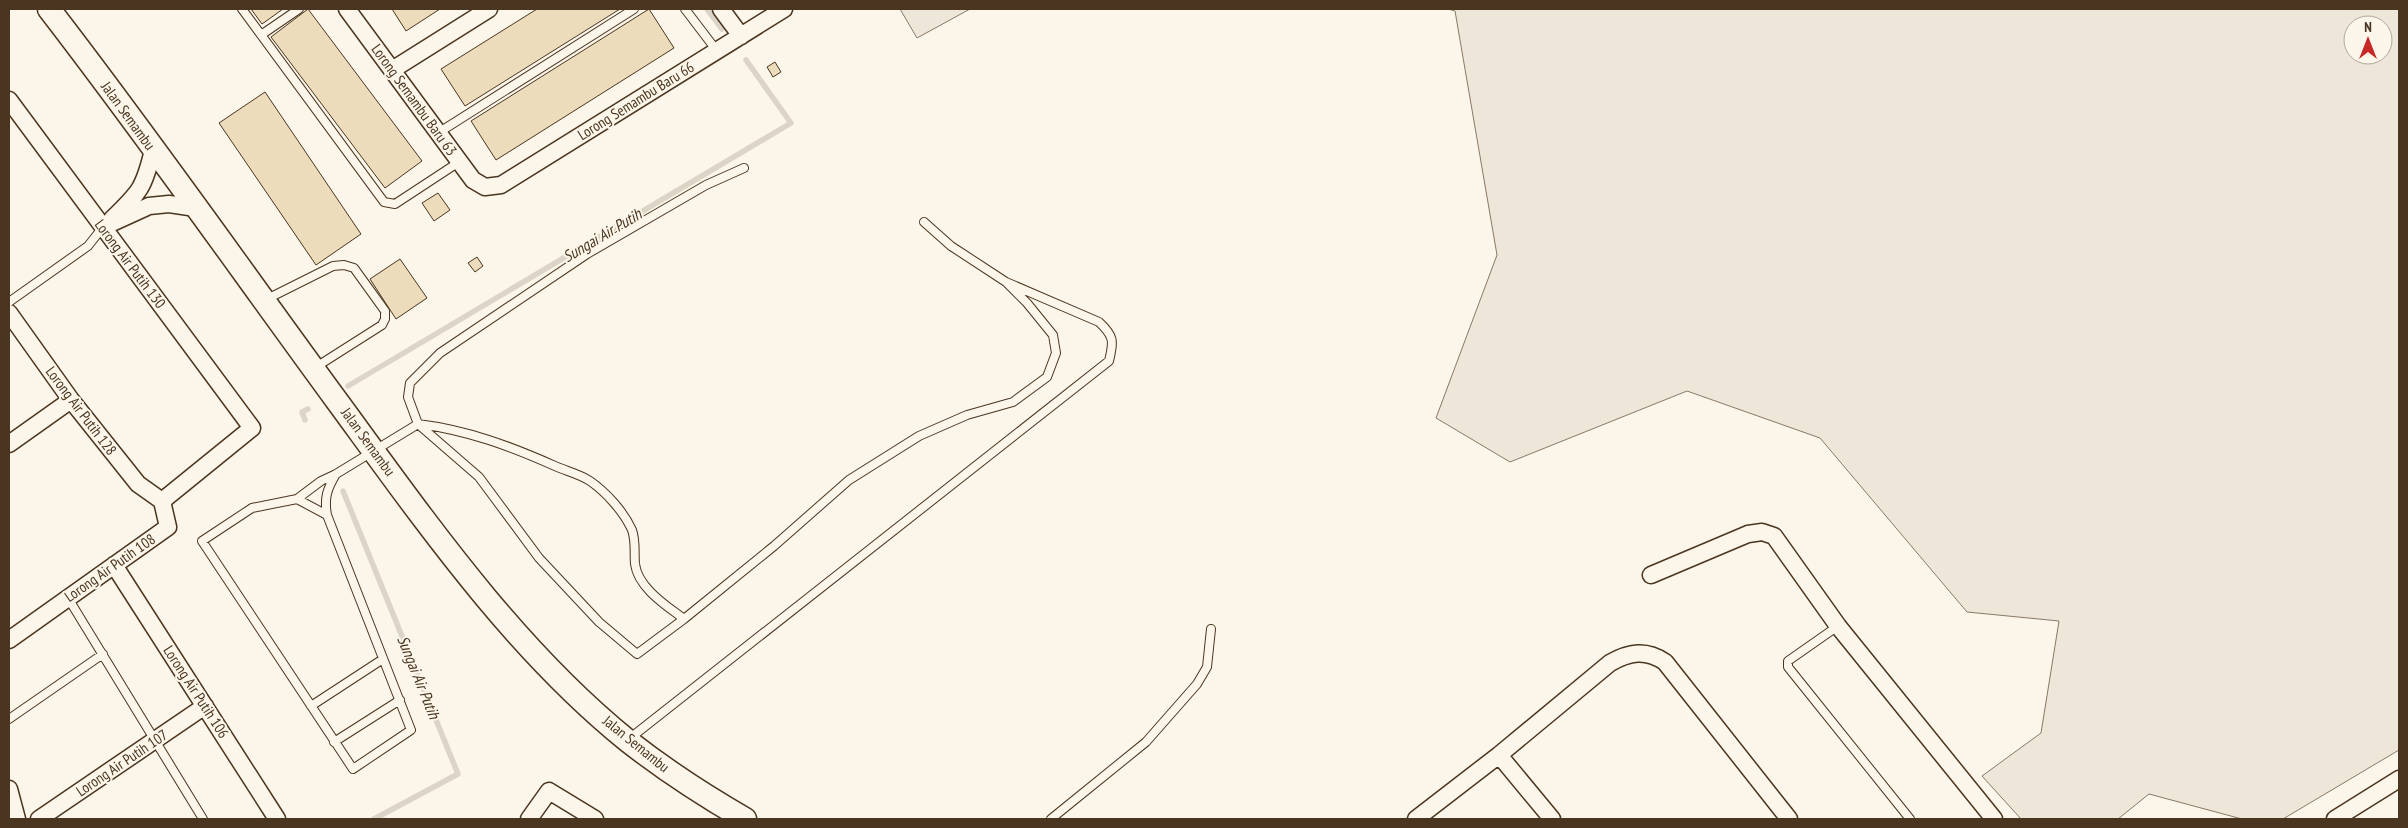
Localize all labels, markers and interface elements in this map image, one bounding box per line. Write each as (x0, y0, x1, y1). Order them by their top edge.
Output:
north arrow (2343, 15, 2393, 65)
text: N (2364, 18, 2372, 36)
street label: Lorong Semambu Baru 63 (367, 40, 461, 159)
street label: Lorong Semambu Baru 66 (574, 57, 698, 144)
street label: Jalan Semambu (97, 77, 160, 154)
water label: Sungai Air Putih (559, 203, 646, 266)
street label: Lorong Air Putih 130 (91, 215, 170, 312)
street label: Lorong Air Putih 128 (42, 362, 121, 459)
street label: Jalan Semambu (337, 403, 400, 480)
street label: Lorong Air Putih 108 (61, 529, 159, 606)
water label: Sungai Air Putih (393, 632, 445, 722)
street label: Lorong Air Putih 106 (159, 642, 233, 742)
street label: Jalan Semambu (598, 710, 673, 776)
street label: Lorong Air Putih 107 (72, 725, 171, 800)

